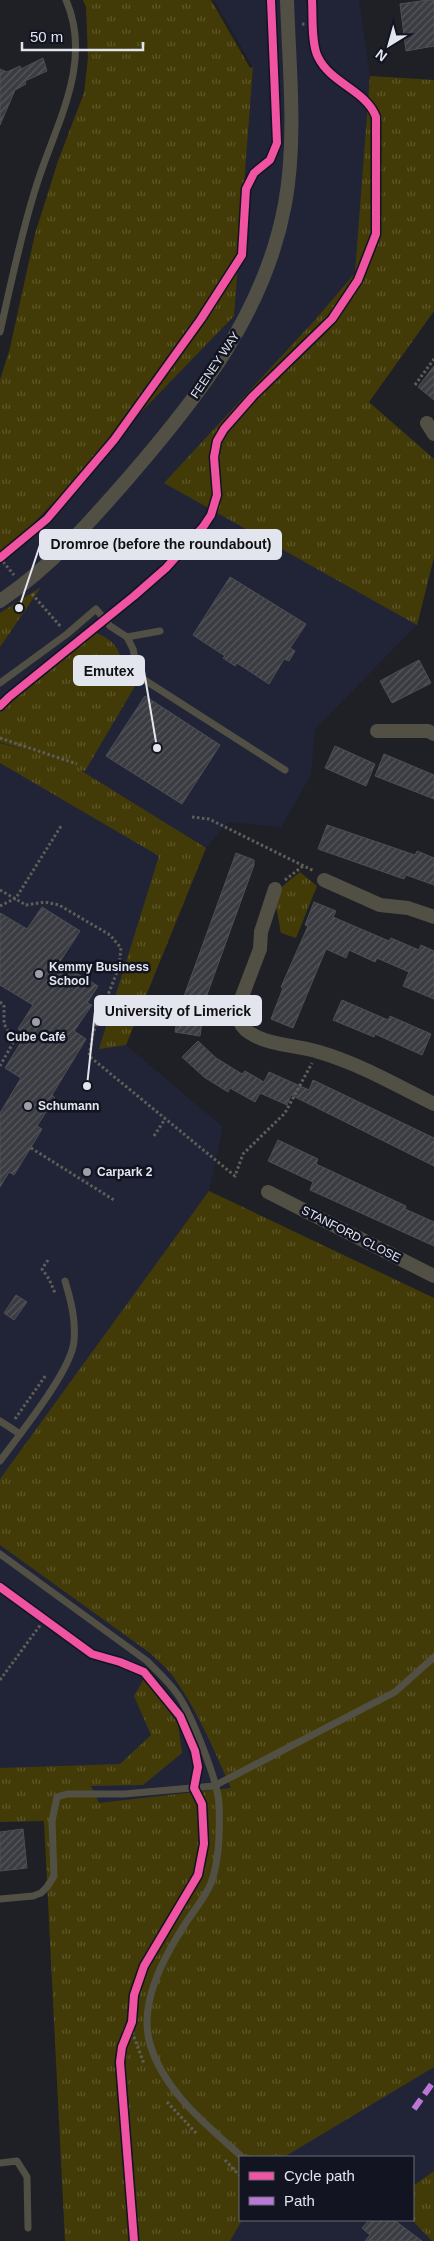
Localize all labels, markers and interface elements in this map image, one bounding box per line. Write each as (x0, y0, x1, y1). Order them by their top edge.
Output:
scale bar (22, 20, 144, 52)
north arrow (364, 20, 414, 70)
text: 50 m (30, 28, 63, 45)
text: N (372, 46, 390, 65)
street label: FEENEY WAY (188, 329, 242, 401)
callout: Dromroe (before the roundabout) (40, 530, 281, 559)
text: Dromroe (before the roundabout) (51, 536, 271, 552)
callout: Emutex (74, 656, 144, 685)
text: Emutex (84, 663, 134, 679)
place label: Kemmy Business School (49, 960, 149, 988)
marker: Kemmy Business School (33, 968, 45, 980)
callout: University of Limerick (95, 996, 261, 1025)
text: University of Limerick (105, 1003, 251, 1019)
marker: Cube Café (30, 1016, 42, 1028)
place label: Cube Café (6, 1030, 66, 1044)
place label: Schumann (38, 1099, 99, 1113)
marker: Schumann (22, 1100, 34, 1112)
place label: Carpark 2 (97, 1165, 153, 1179)
marker: Carpark 2 (81, 1166, 93, 1178)
street label: STANFORD CLOSE (299, 1203, 403, 1265)
legend (239, 2156, 414, 2221)
text: Cycle path (284, 2167, 355, 2184)
text: Path (284, 2192, 315, 2209)

